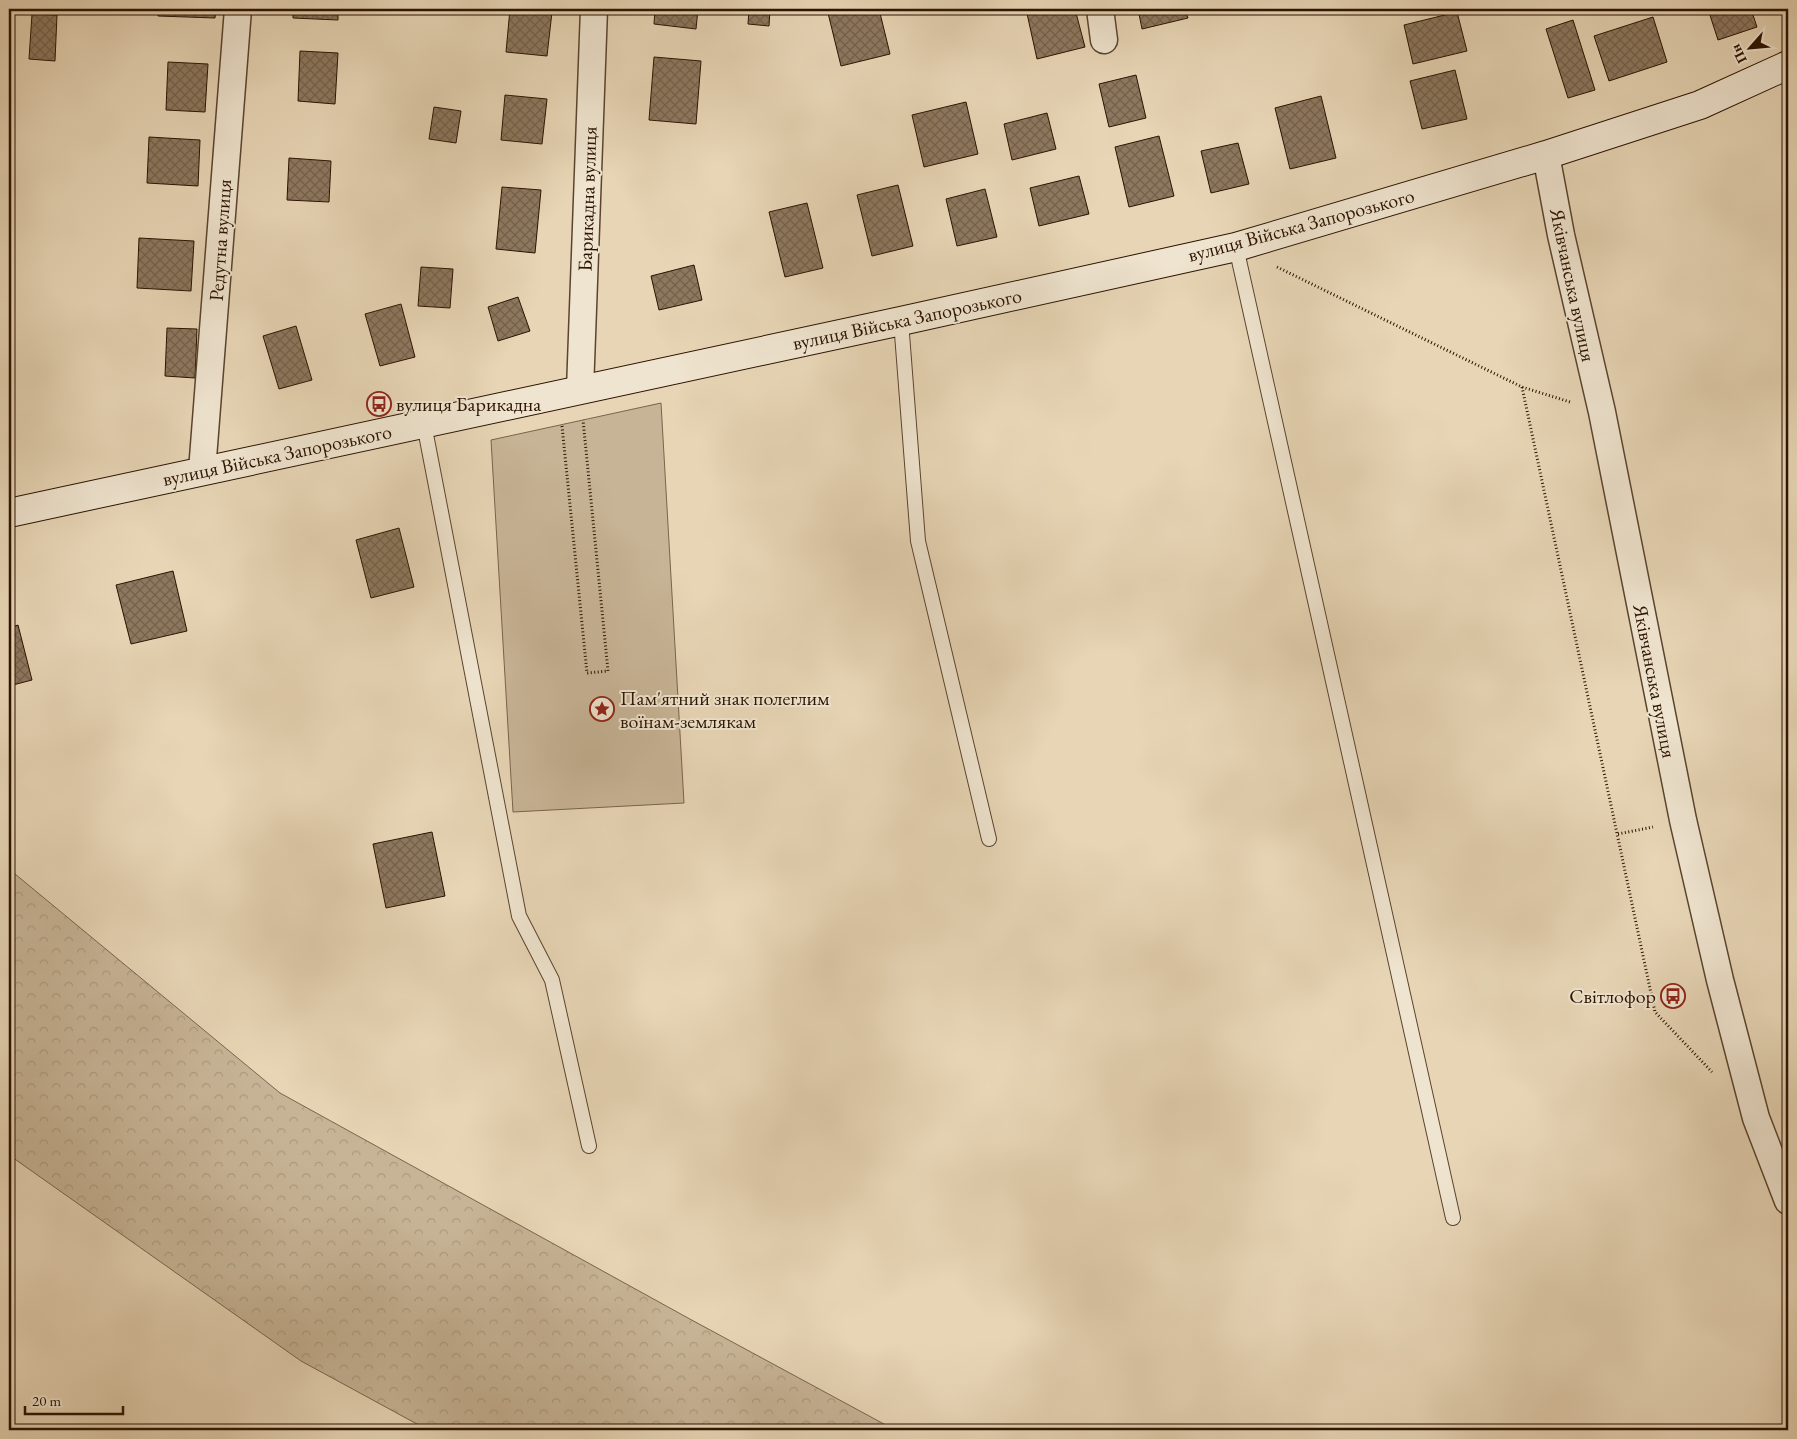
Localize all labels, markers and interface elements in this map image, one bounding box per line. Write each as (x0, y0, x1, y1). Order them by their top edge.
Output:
north arrow (1724, 22, 1774, 72)
text: Пн (1726, 41, 1751, 67)
street label: Барикадна вулиця (571, 126, 603, 272)
street label: Редутна вулиця (203, 178, 237, 302)
street label: вулиця Війська Запорозького (1185, 182, 1417, 268)
street label: Яківчанська вулиця (1544, 205, 1602, 364)
street label: вулиця Війська Запорозького (790, 282, 1024, 356)
bus stop icon: вулиця Барикадна (366, 391, 392, 417)
place label: вулиця Барикадна (396, 391, 541, 417)
street label: вулиця Війська Запорозького (160, 418, 394, 492)
street label: Яківчанська вулиця (1627, 601, 1683, 760)
place label: Пам'ятний знак полеглим воїнам-землякам (620, 685, 830, 734)
place icon: Пам'ятний знак полеглим воїнам-землякам (589, 696, 615, 722)
place label: Світлофор (1569, 983, 1656, 1009)
bus stop icon: Світлофор (1660, 983, 1686, 1009)
scale bar (25, 1384, 122, 1416)
text: 20 m (32, 1391, 61, 1410)

